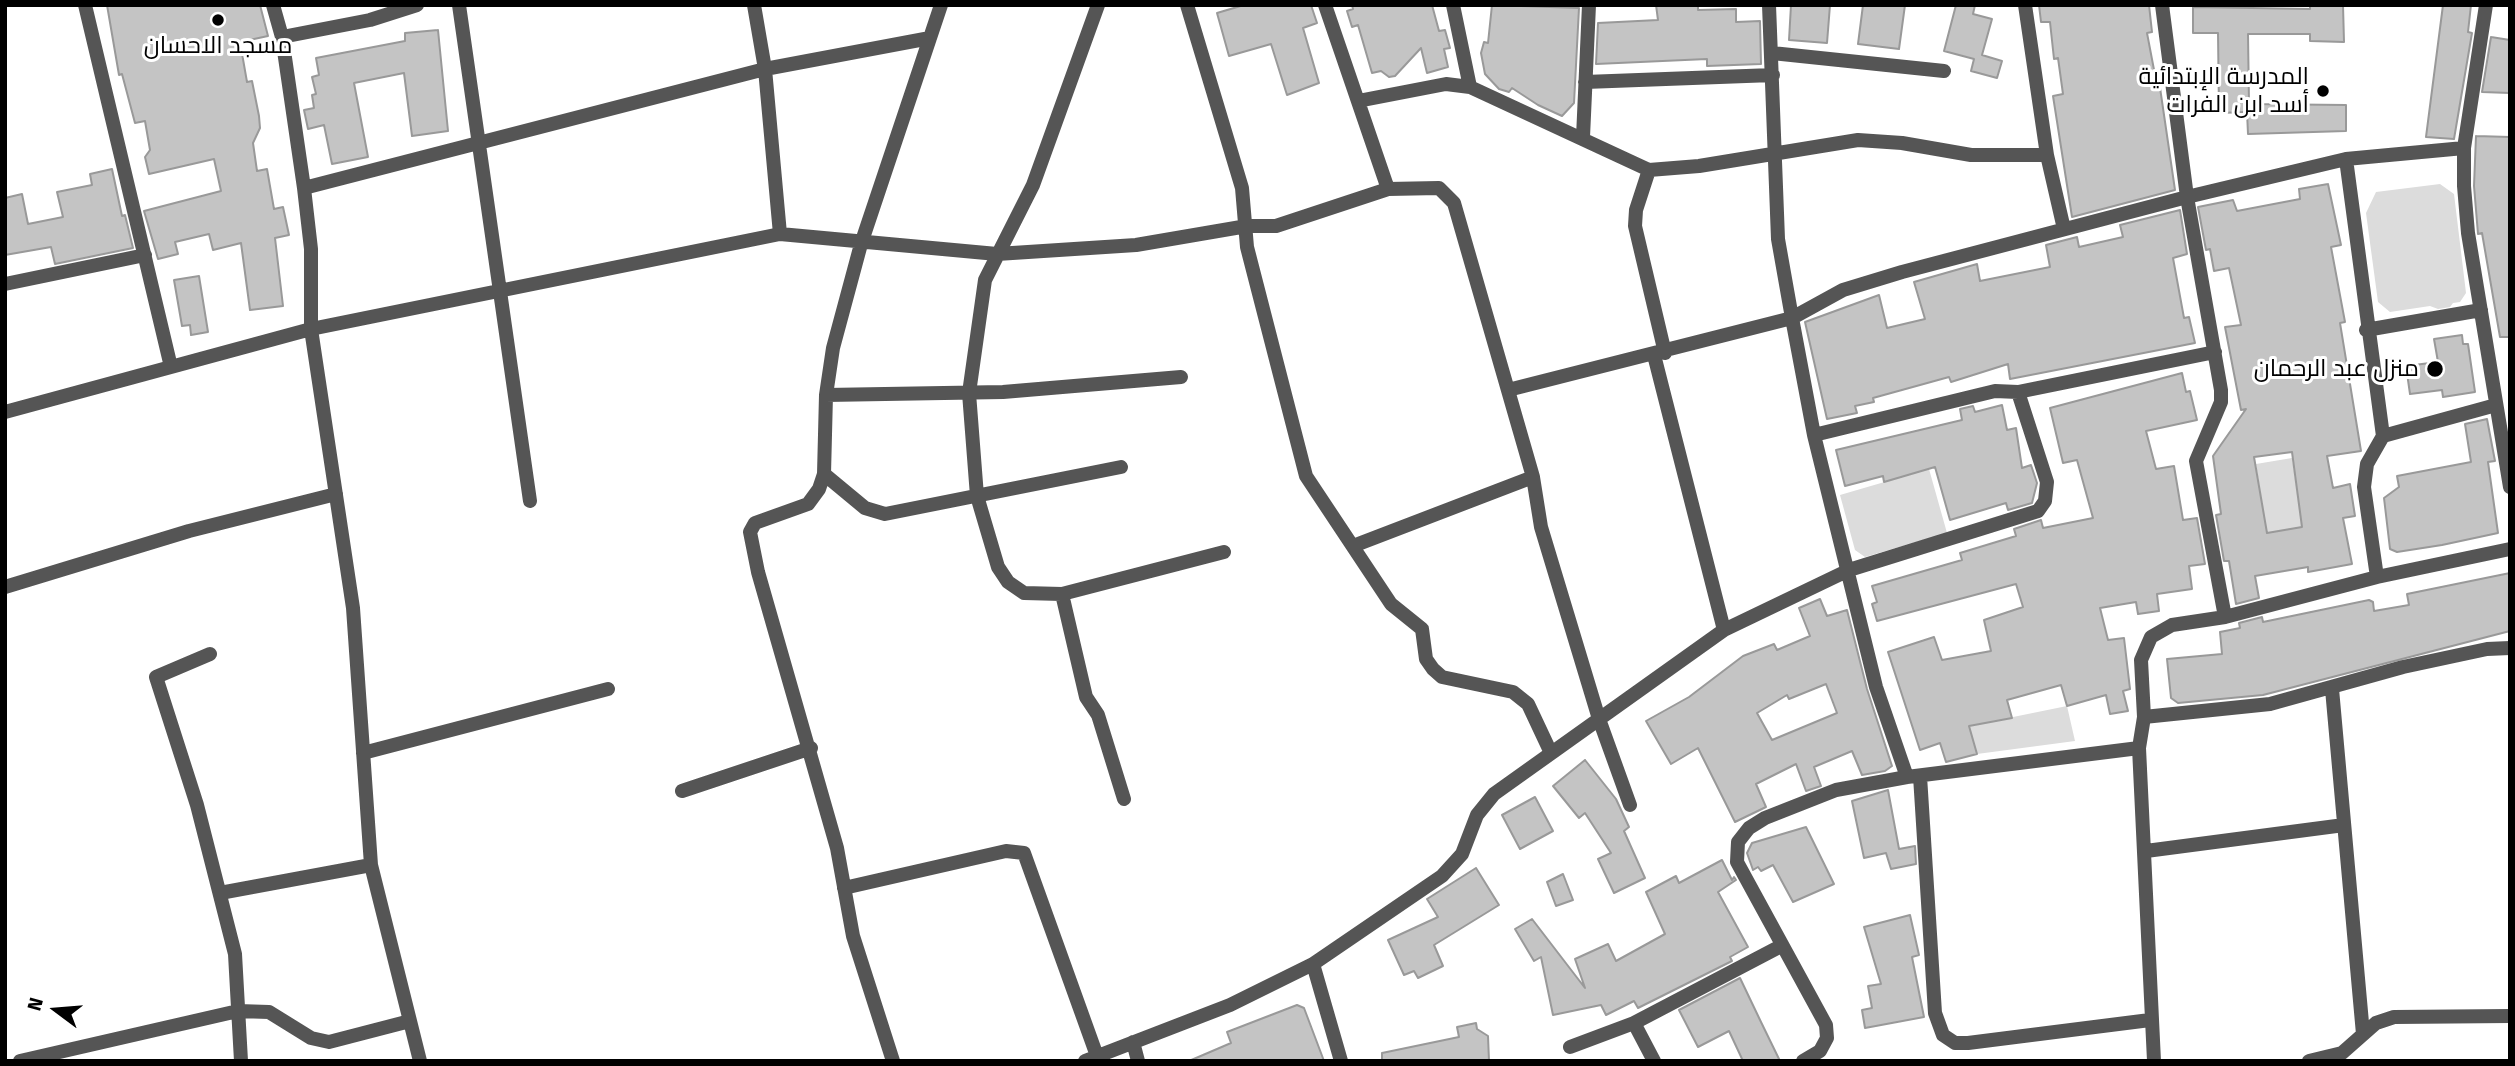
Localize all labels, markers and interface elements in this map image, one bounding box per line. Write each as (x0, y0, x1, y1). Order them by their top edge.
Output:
marker: مسجد الاحسان (210, 12, 226, 28)
place label: مسجد الاحسان (144, 32, 292, 60)
place label: المدرسة الإبتدائية أسد ابن الفرات (2139, 63, 2309, 119)
marker: المدرسة الإبتدائية أسد ابن الفرات (2315, 83, 2331, 99)
place label: منزل عبد الرحمان (2254, 355, 2419, 383)
marker: منزل عبد الرحمان (2425, 359, 2445, 379)
north arrow (21, 975, 91, 1045)
text: N (23, 995, 48, 1013)

